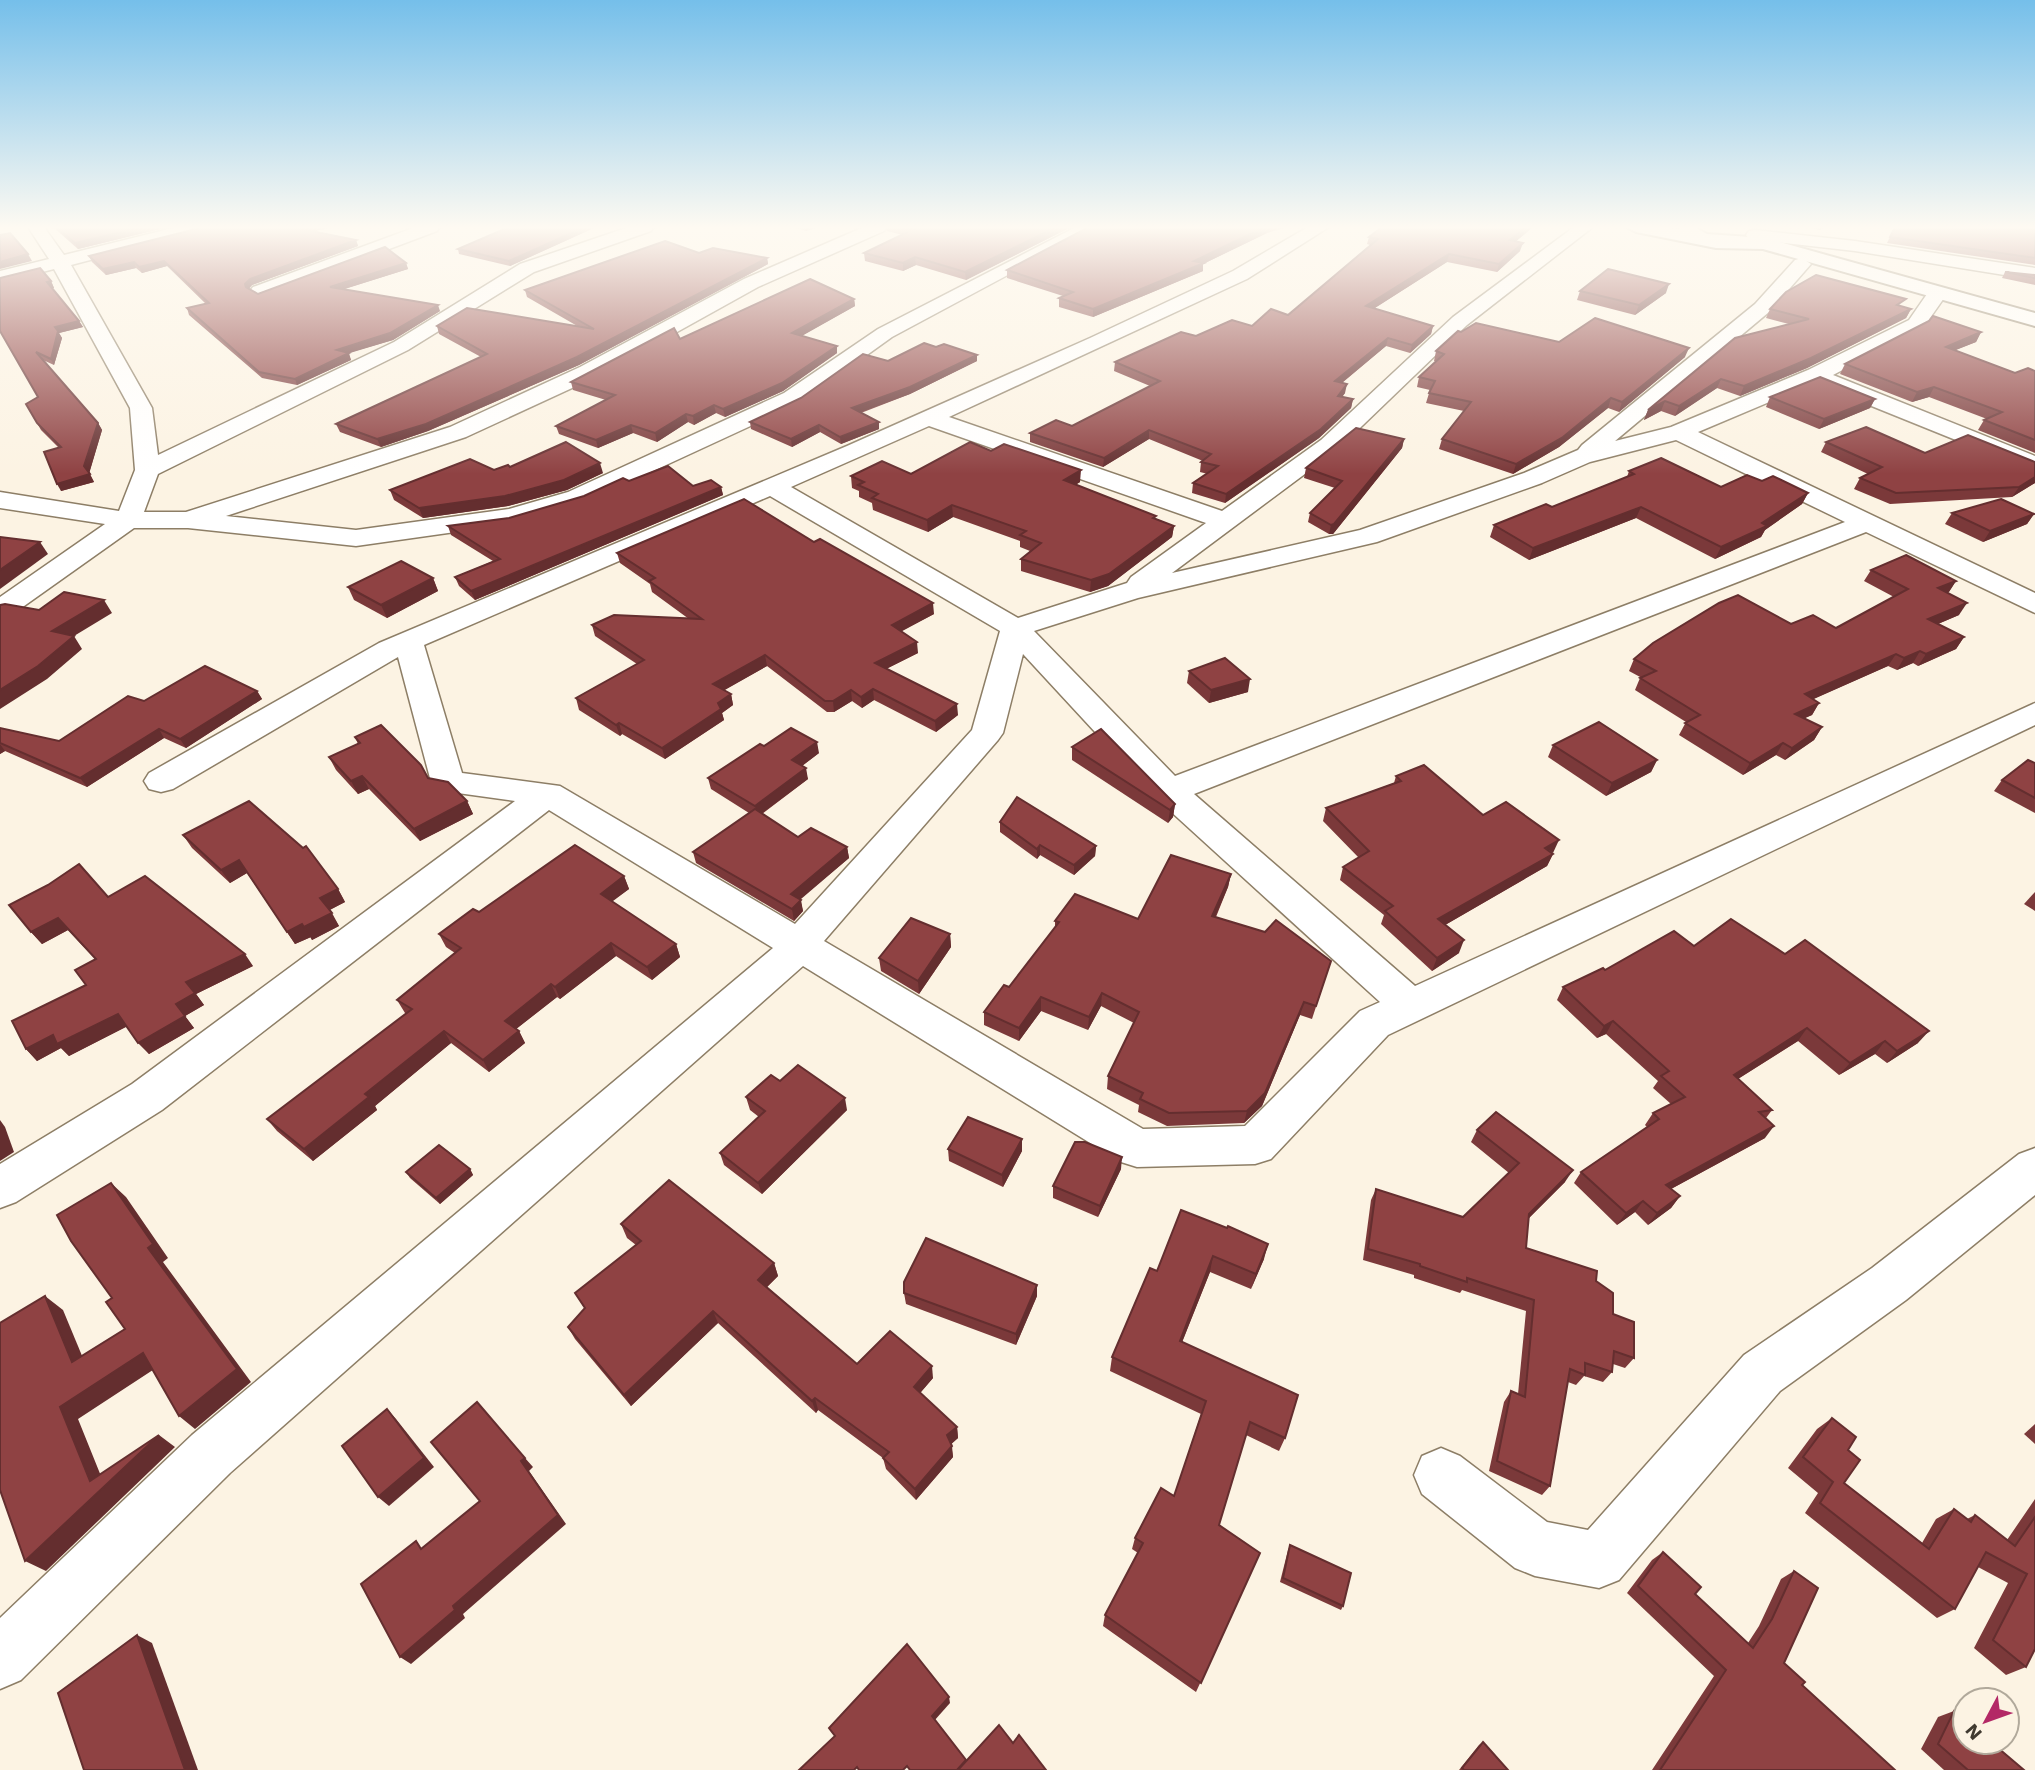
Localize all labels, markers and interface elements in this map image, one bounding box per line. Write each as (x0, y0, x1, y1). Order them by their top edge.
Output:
north arrow (1951, 1686, 2021, 1756)
text: N (1960, 1719, 1987, 1745)

